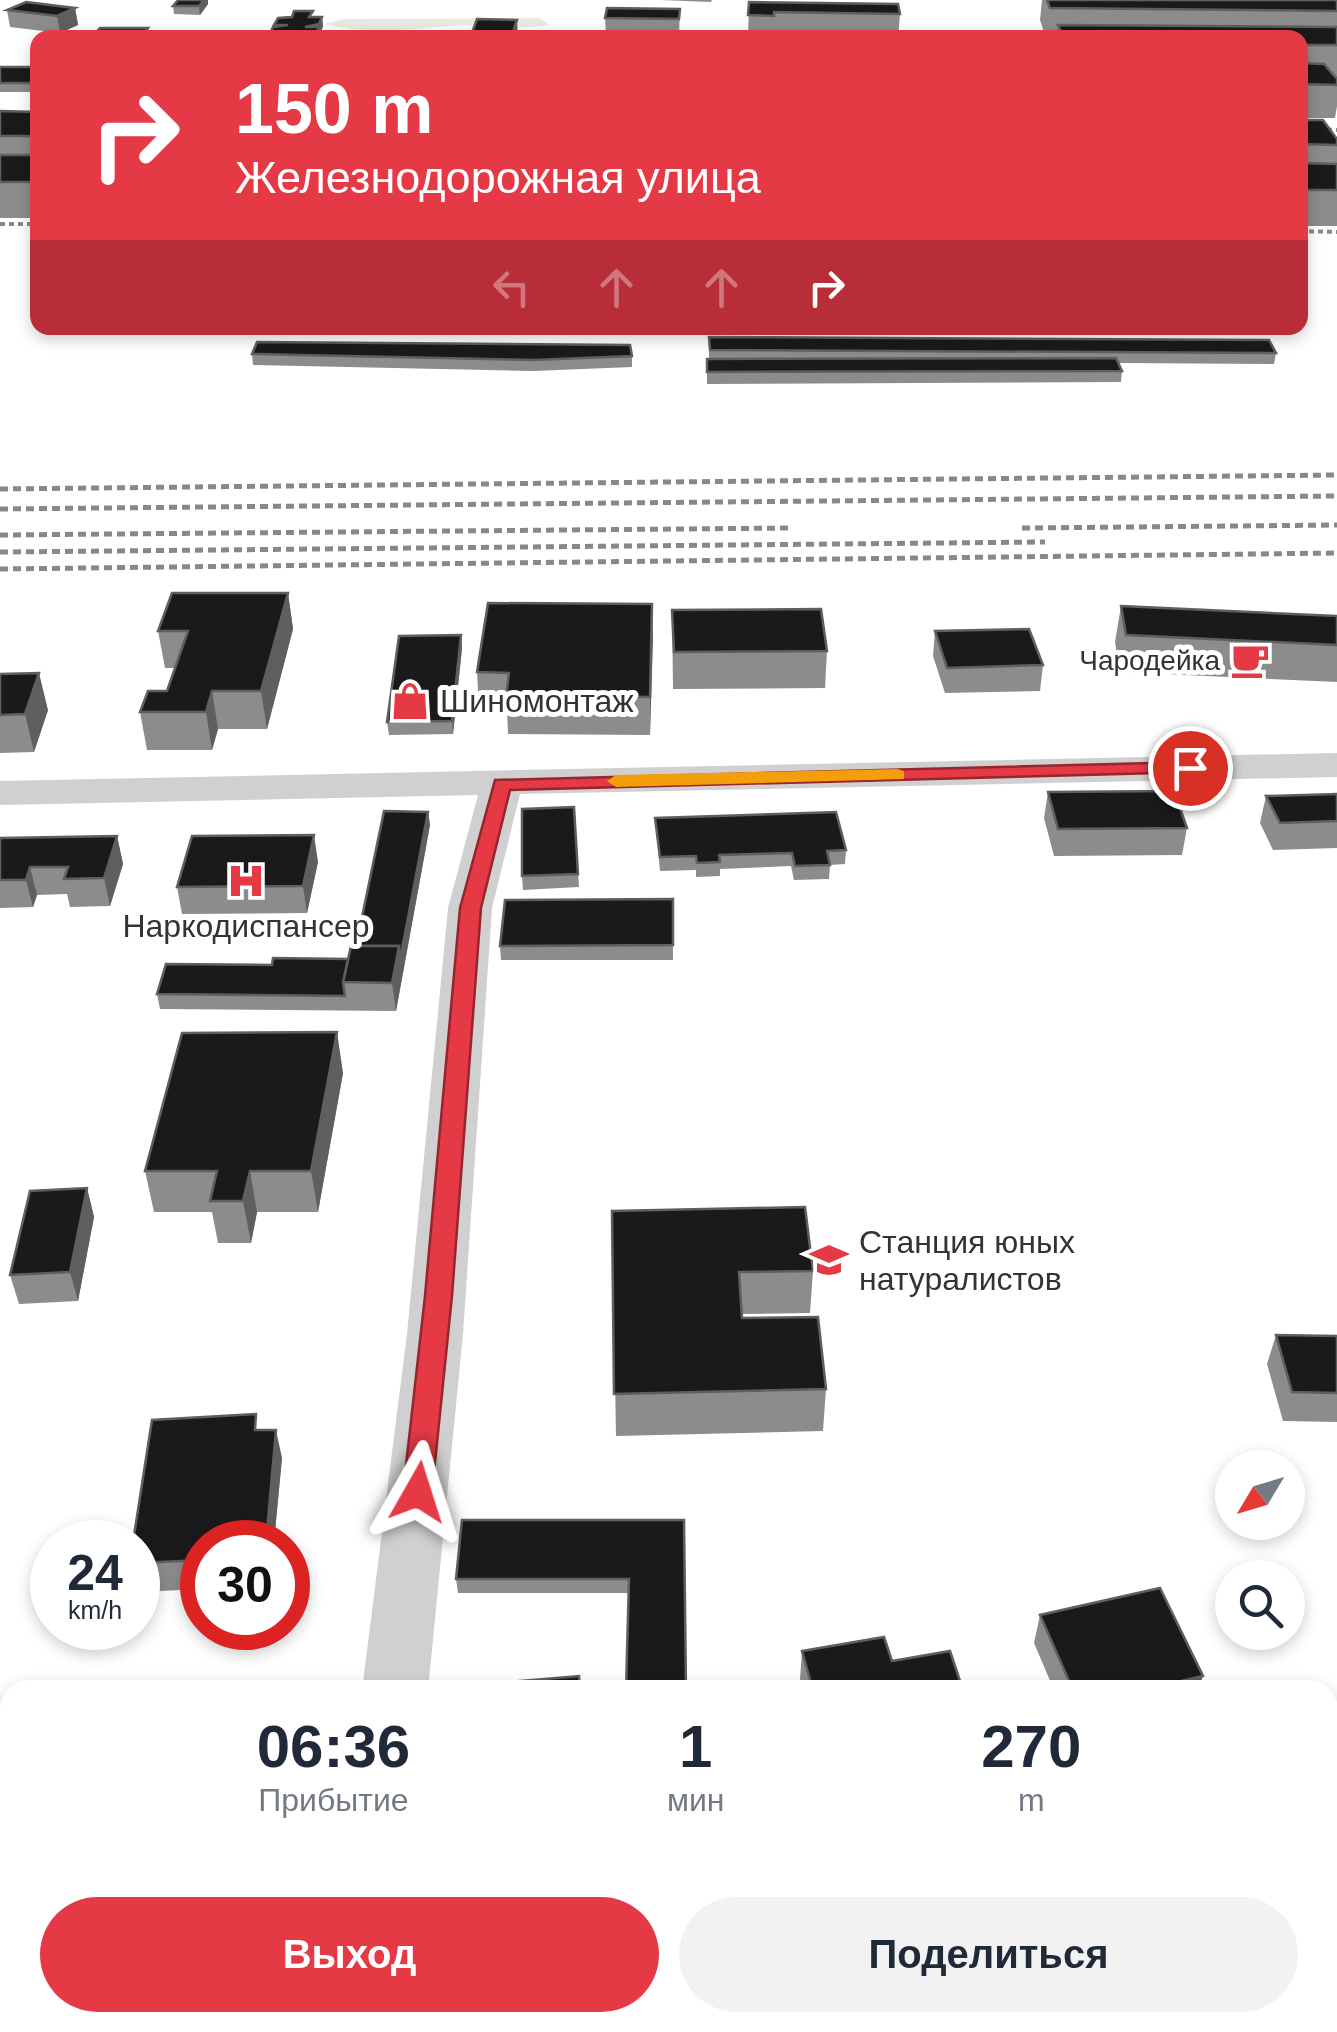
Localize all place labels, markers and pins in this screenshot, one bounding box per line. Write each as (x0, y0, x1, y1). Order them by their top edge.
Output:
cafe icon: Чародейка (1229, 639, 1271, 681)
place label: Чародейка (1079, 645, 1220, 676)
shop icon: Шиномонтаж (389, 680, 431, 722)
place label: Шиномонтаж (440, 683, 634, 719)
pin (1148, 726, 1233, 811)
hospital icon: Наркодиспансер (225, 860, 267, 902)
place label: Наркодиспансер (122, 908, 370, 944)
place label: Станция юных натуралистов (859, 1224, 1075, 1297)
school or university icon: Станция юных натуралистов (808, 1239, 850, 1281)

